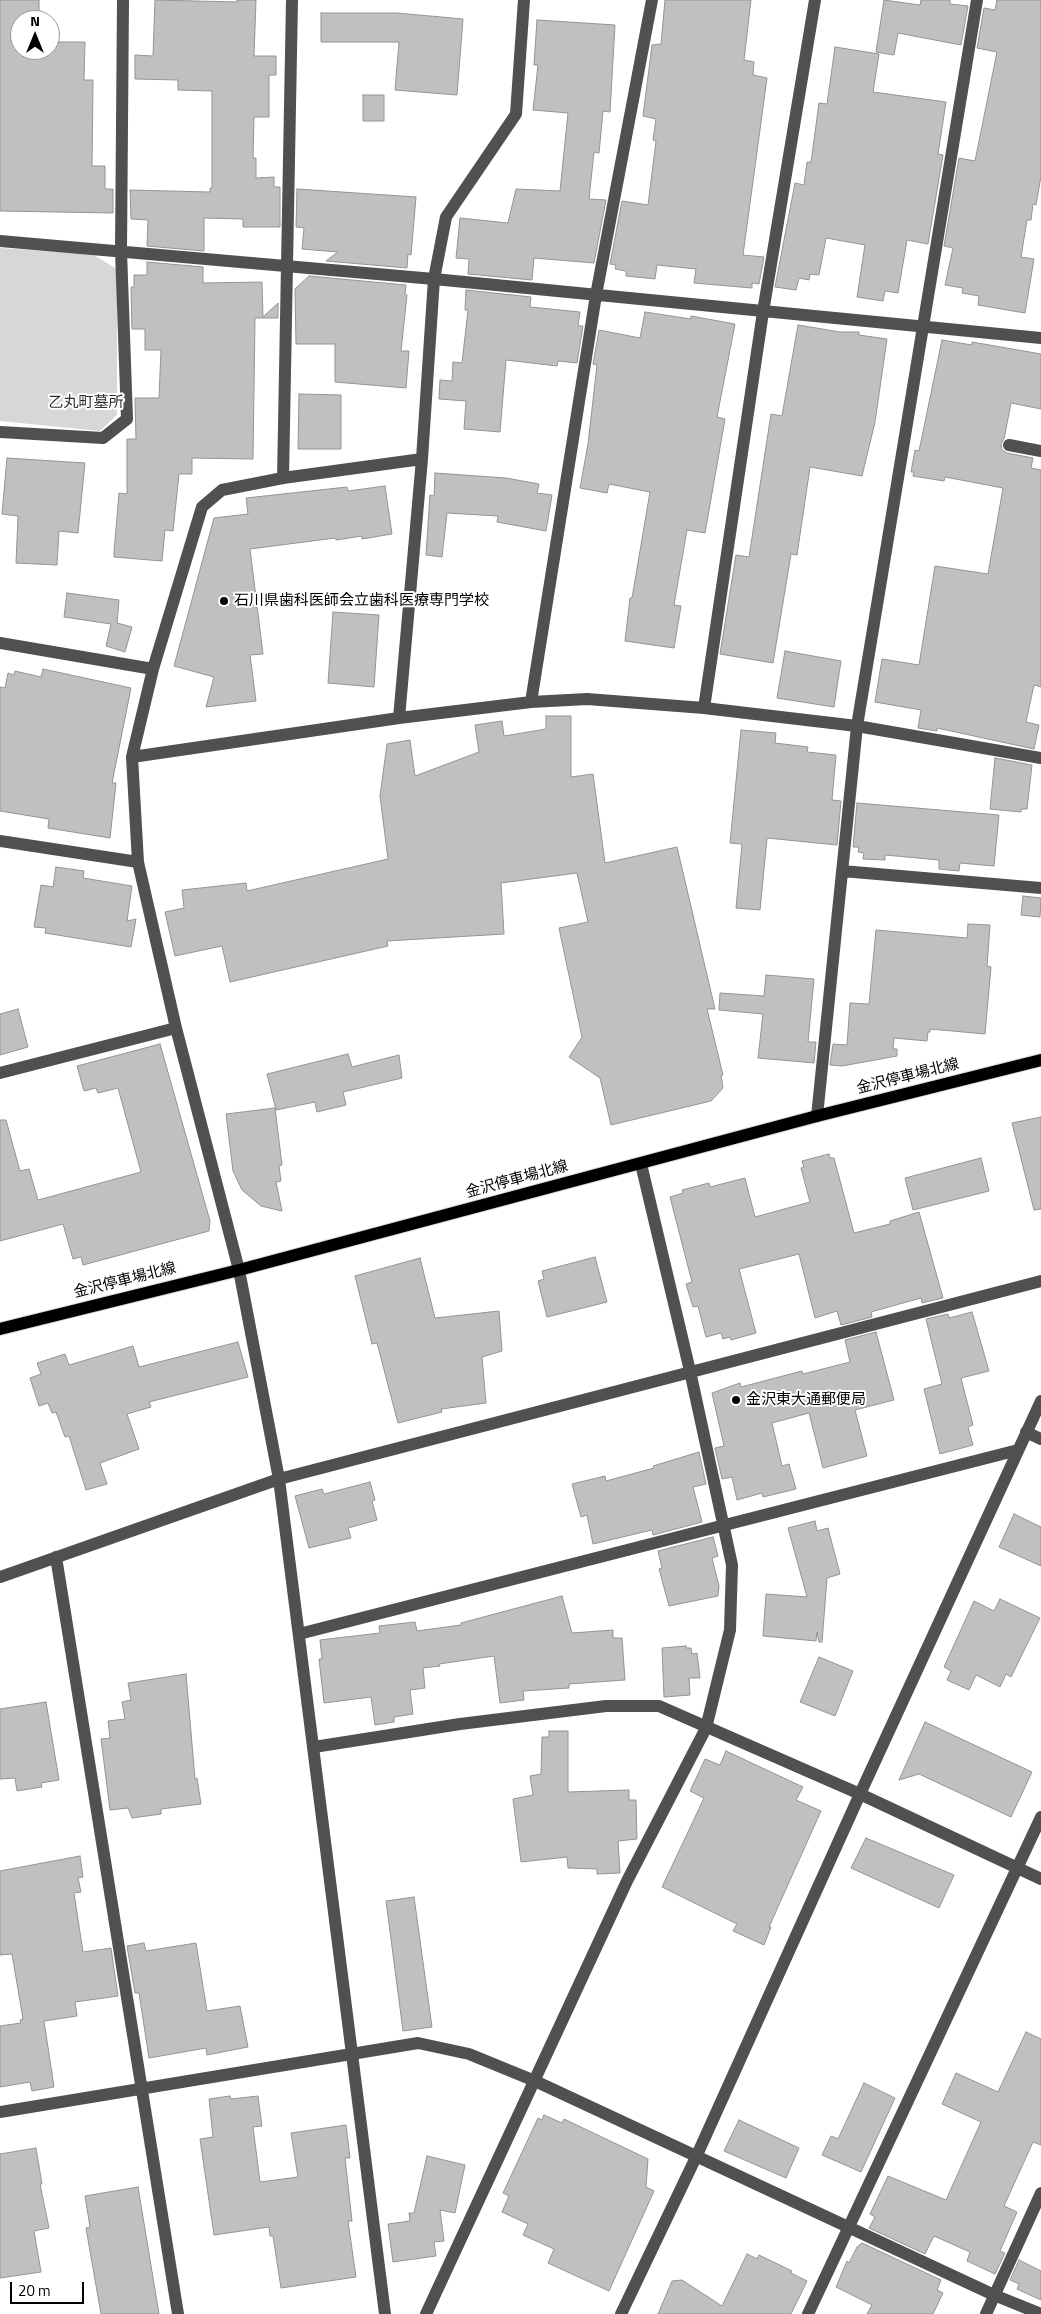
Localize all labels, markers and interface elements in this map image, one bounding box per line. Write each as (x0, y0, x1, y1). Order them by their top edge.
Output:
north arrow (10, 10, 60, 60)
text: N (30, 10, 40, 31)
park label: 乙丸町墓所 (49, 394, 123, 412)
place label: 石川県歯科医師会立歯科医療専門学校 (234, 592, 489, 610)
marker: 石川県歯科医師会立歯科医療専門学校 (218, 595, 230, 607)
street label: 金沢停車場北線 (855, 1056, 961, 1098)
street label: 金沢停車場北線 (464, 1158, 570, 1202)
street label: 金沢停車場北線 (72, 1260, 178, 1302)
place label: 金沢東大通郵便局 (746, 1391, 866, 1409)
marker: 金沢東大通郵便局 (730, 1394, 742, 1406)
scale bar (12, 2272, 86, 2304)
text: 20 m (18, 2279, 51, 2302)

